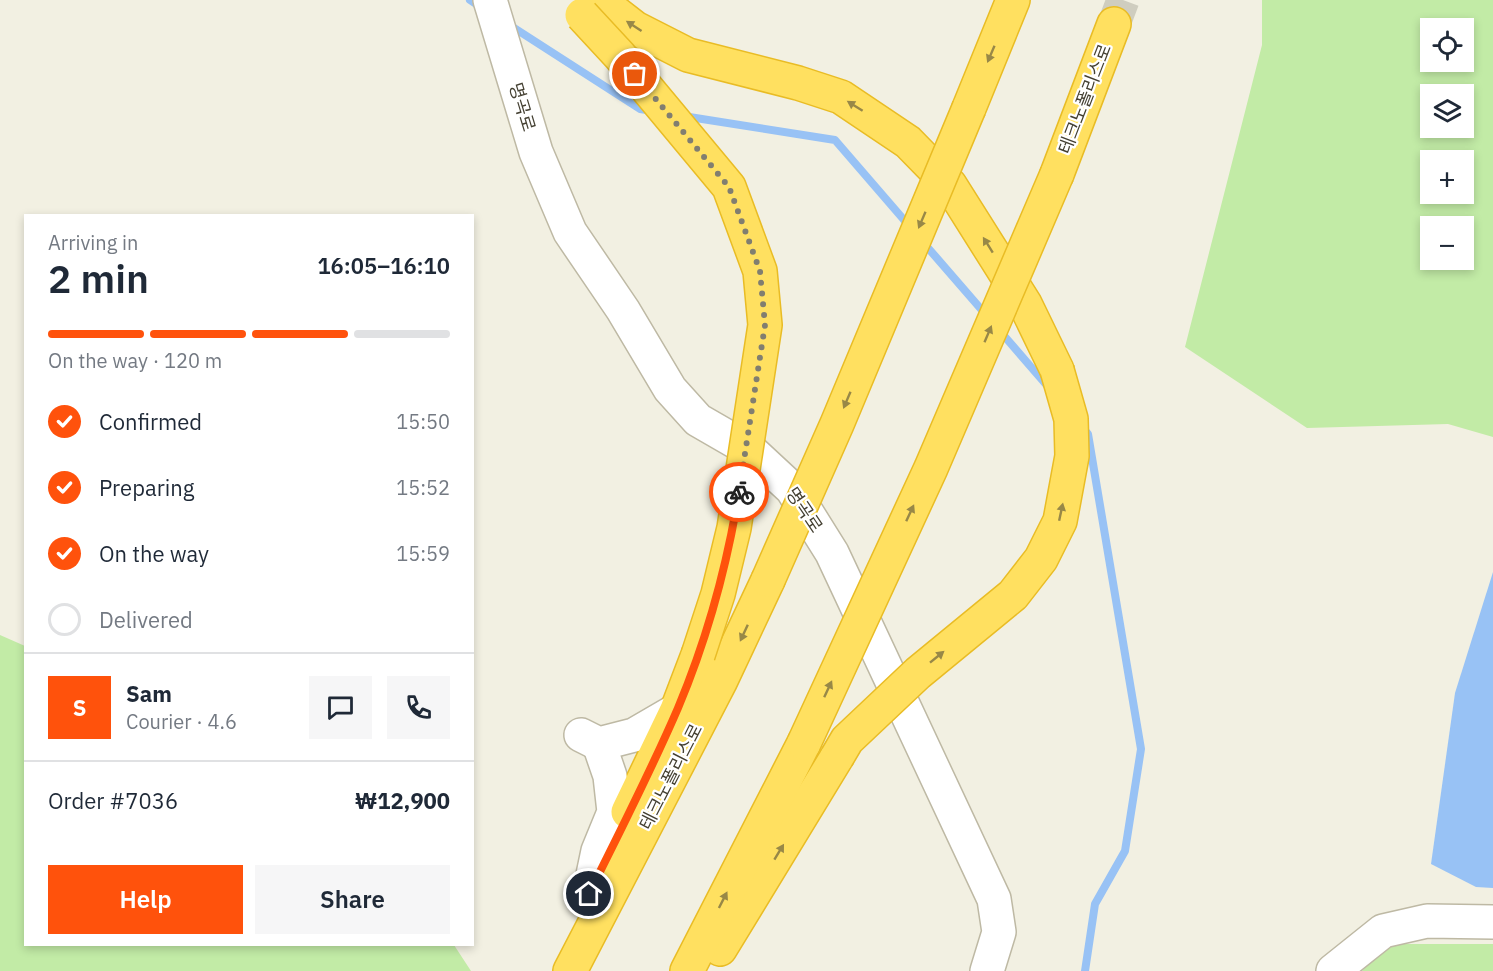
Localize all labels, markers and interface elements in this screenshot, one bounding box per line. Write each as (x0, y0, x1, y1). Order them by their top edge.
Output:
map controls (1420, 18, 1474, 270)
button: locate (1420, 18, 1474, 72)
one-way arrow (626, 21, 642, 32)
street label: 테크노폴리스로 (1053, 41, 1116, 157)
one-way arrow (986, 45, 995, 63)
pin (609, 48, 660, 99)
icon: bag (618, 57, 651, 90)
street label: 명곡로 (504, 80, 541, 134)
button: layers (1420, 84, 1474, 138)
one-way arrow (847, 101, 863, 112)
button: + (1420, 150, 1474, 204)
one-way arrow (917, 211, 926, 229)
button: − (1420, 216, 1474, 270)
text: Arriving in (48, 229, 138, 256)
one-way arrow (983, 237, 994, 253)
text: 16:05–16:10 (317, 251, 450, 280)
text: 2 min (48, 253, 149, 304)
one-way arrow (984, 325, 993, 343)
text: On the way · 120 m (48, 347, 222, 374)
one-way arrow (842, 391, 851, 409)
icon: check (48, 405, 81, 438)
text: Confirmed (99, 407, 202, 436)
text: 15:50 (396, 408, 450, 435)
courier (709, 462, 769, 522)
icon: check (48, 471, 81, 504)
text: Preparing (99, 473, 194, 502)
text: 15:52 (396, 474, 450, 501)
icon: bike (723, 476, 756, 509)
street label: 명곡로 (781, 483, 828, 537)
one-way arrow (1057, 502, 1066, 521)
one-way arrow (906, 504, 915, 521)
icon: check (48, 537, 81, 570)
text: On the way (99, 539, 209, 568)
text: 15:59 (396, 540, 450, 567)
text: Delivered (99, 605, 193, 634)
one-way arrow (739, 625, 748, 642)
one-way arrow (929, 651, 944, 664)
button: chat (309, 676, 372, 739)
button: phone (387, 676, 450, 739)
text: Sam (126, 679, 172, 708)
one-way arrow (824, 681, 833, 698)
text: S (73, 693, 86, 722)
text: Courier · 4.6 (126, 708, 237, 735)
street label: 테크노폴리스로 (634, 720, 707, 834)
text: Order #7036 (48, 786, 178, 815)
text: ₩12,900 (355, 786, 450, 815)
one-way arrow (774, 844, 785, 860)
button: Help (48, 865, 243, 934)
button: Share (255, 865, 450, 934)
pin (563, 868, 614, 919)
icon: home (572, 877, 605, 910)
one-way arrow (718, 892, 728, 909)

